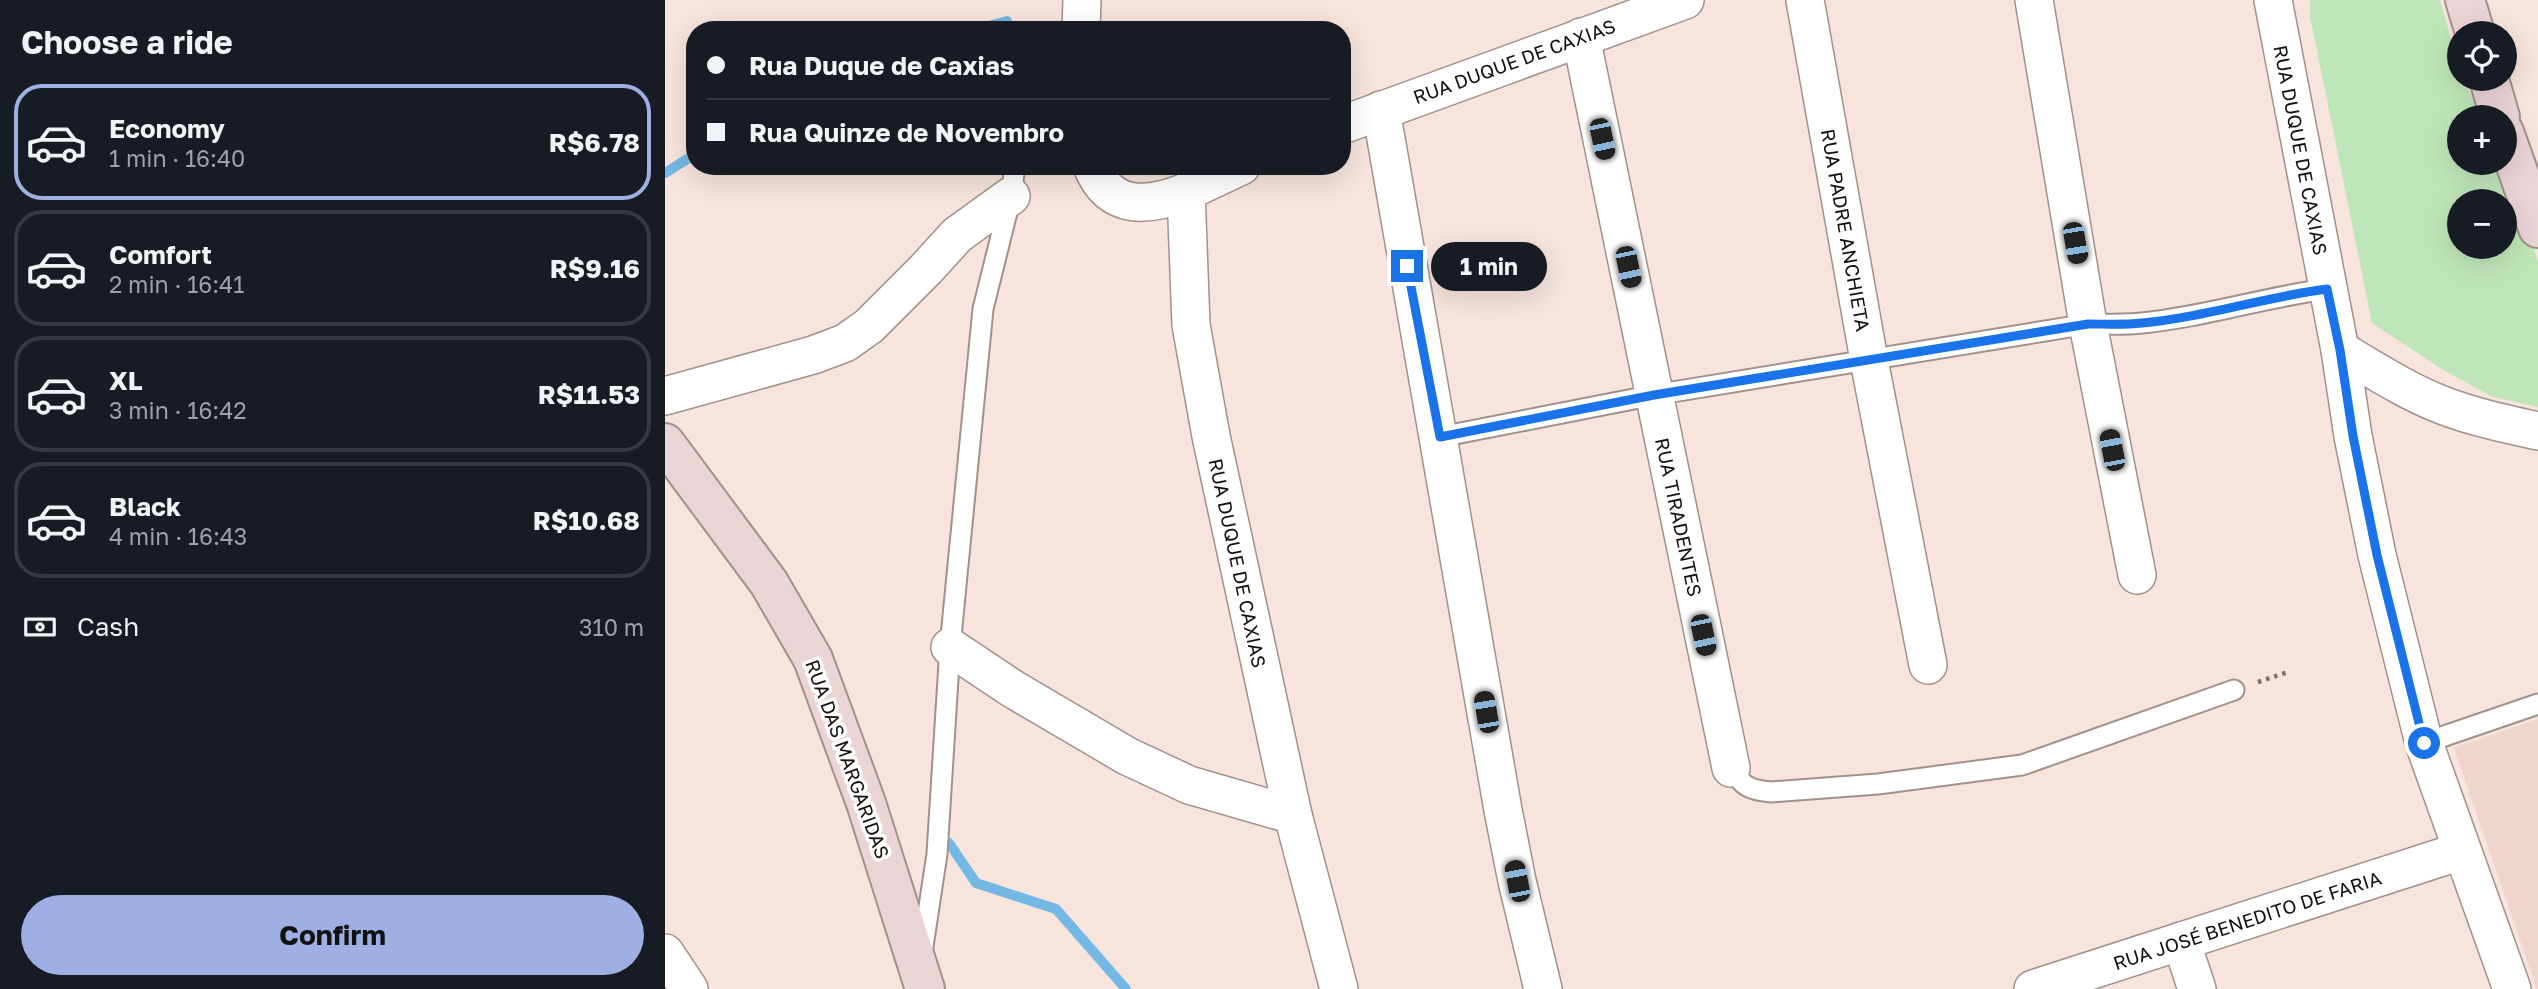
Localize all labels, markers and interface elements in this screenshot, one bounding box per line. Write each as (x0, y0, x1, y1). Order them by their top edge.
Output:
street label: RUA DUQUE DE CAXIAS (1410, 14, 1618, 108)
map controls (2447, 21, 2517, 259)
button: locate (2447, 21, 2517, 91)
text: Choose a ride (21, 23, 233, 61)
street label: RUA DUQUE DE CAXIAS (2269, 43, 2333, 257)
text: Rua Duque de Caxias (749, 50, 1014, 81)
button: + (2447, 105, 2517, 175)
icon: car (25, 111, 88, 174)
text: Economy (109, 113, 225, 144)
car (1588, 116, 1617, 162)
text: Rua Quinze de Novembro (749, 117, 1064, 148)
text: R$6.78 (549, 127, 640, 158)
street label: RUA PADRE ANCHIETA (1817, 127, 1875, 333)
text: 1 min · 16:40 (109, 144, 245, 172)
button: − (2447, 189, 2517, 259)
car (2062, 220, 2089, 266)
icon: car (25, 237, 88, 300)
text: Comfort (109, 239, 212, 270)
callout: 1 min (1431, 242, 1547, 290)
car (1614, 244, 1643, 290)
route end (1391, 250, 1423, 282)
text: 1 min (1460, 252, 1518, 280)
text: R$9.16 (550, 253, 640, 284)
text: 2 min · 16:41 (109, 270, 244, 298)
icon: car (25, 363, 88, 426)
text: XL (109, 365, 143, 396)
text: R$11.53 (538, 379, 640, 410)
text: 3 min · 16:42 (109, 396, 247, 424)
car (2098, 427, 2127, 473)
street label: RUA TIRADENTES (1651, 435, 1707, 599)
street label: RUA DUQUE DE CAXIAS (1205, 456, 1271, 670)
icon: car (25, 489, 88, 552)
text: Black (109, 491, 181, 522)
text: R$10.68 (533, 505, 640, 536)
text: 4 min · 16:43 (109, 522, 247, 550)
icon: cash (21, 608, 59, 646)
text: Cash (77, 611, 139, 642)
car (1689, 612, 1718, 658)
text: 310 m (579, 613, 644, 641)
street label: RUA DAS MARGARIDAS (801, 656, 895, 862)
car (1473, 689, 1500, 735)
route start (2408, 727, 2440, 759)
car (1503, 858, 1532, 904)
street label: RUA JOSÉ BENEDITO DE FARIA (2110, 866, 2384, 974)
button: Confirm (21, 895, 644, 975)

